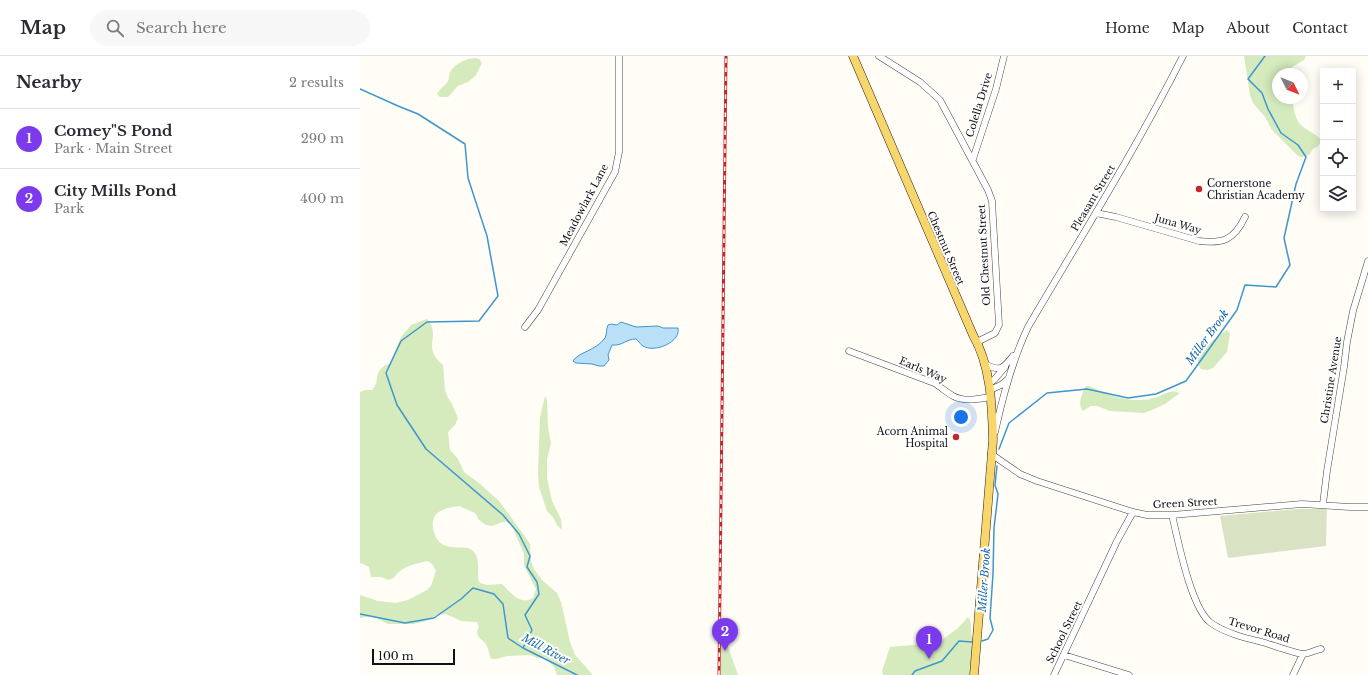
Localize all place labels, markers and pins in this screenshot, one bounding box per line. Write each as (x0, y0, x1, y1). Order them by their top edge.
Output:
place label: Cornerstone Christian Academy (1207, 177, 1305, 202)
marker: Cornerstone Christian Academy (1194, 184, 1204, 194)
place label: Acorn Animal Hospital (876, 425, 948, 450)
marker: Acorn Animal Hospital (951, 432, 961, 442)
pin: 2 (712, 618, 738, 651)
pin: 1 (916, 626, 942, 659)

